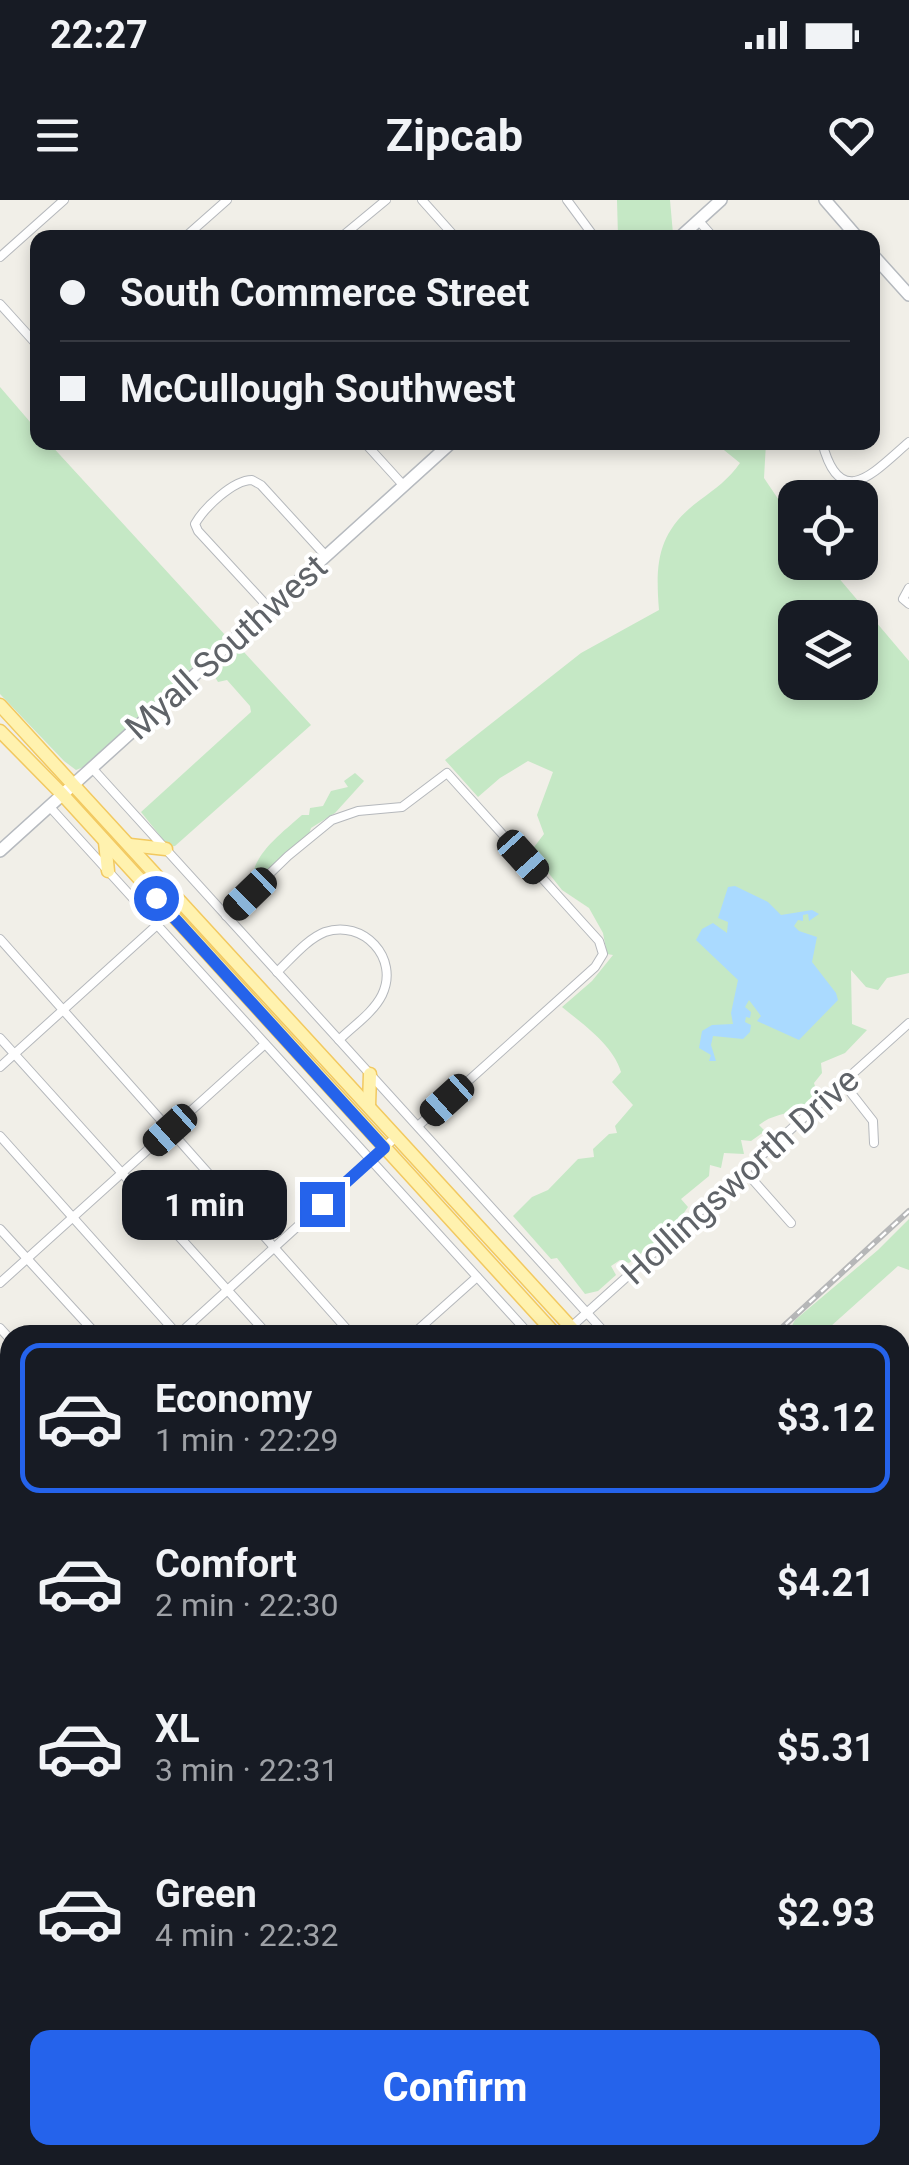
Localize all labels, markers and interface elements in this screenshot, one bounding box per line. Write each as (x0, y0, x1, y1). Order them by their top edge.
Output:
text: 22:27 (50, 13, 148, 57)
icon: menu (30, 108, 85, 163)
icon: heart (824, 108, 879, 163)
text: Zipcab (386, 109, 523, 162)
text: South Commerce Street (120, 271, 529, 315)
text: McCullough Southwest (120, 367, 516, 411)
map controls (778, 480, 878, 700)
button: locate (778, 480, 878, 580)
street label: Myall Southwest (117, 546, 335, 749)
button: layers (778, 600, 878, 700)
car (492, 825, 554, 889)
car (218, 862, 282, 926)
route start (134, 876, 179, 921)
street label: Hollingsworth Drive (613, 1059, 867, 1293)
car (415, 1069, 479, 1131)
car (138, 1099, 202, 1161)
callout: 1 min (122, 1169, 287, 1239)
route end (300, 1182, 345, 1227)
text: 1 min (164, 1186, 245, 1224)
icon: car (35, 1373, 125, 1463)
text: Economy (155, 1377, 312, 1421)
text: $3.12 (777, 1396, 875, 1440)
text: 1 min · 22:29 (155, 1421, 338, 1459)
icon: car (35, 1538, 125, 1628)
text: Comfort (155, 1542, 297, 1586)
text: $4.21 (777, 1561, 875, 1605)
text: 2 min · 22:30 (155, 1586, 338, 1624)
icon: car (35, 1703, 125, 1793)
text: XL (155, 1707, 200, 1751)
text: $5.31 (777, 1726, 875, 1770)
text: 3 min · 22:31 (155, 1751, 338, 1789)
icon: car (35, 1868, 125, 1958)
text: Green (155, 1872, 257, 1916)
text: $2.93 (777, 1891, 875, 1935)
text: 4 min · 22:32 (155, 1916, 338, 1954)
button: Confirm (30, 2030, 880, 2145)

